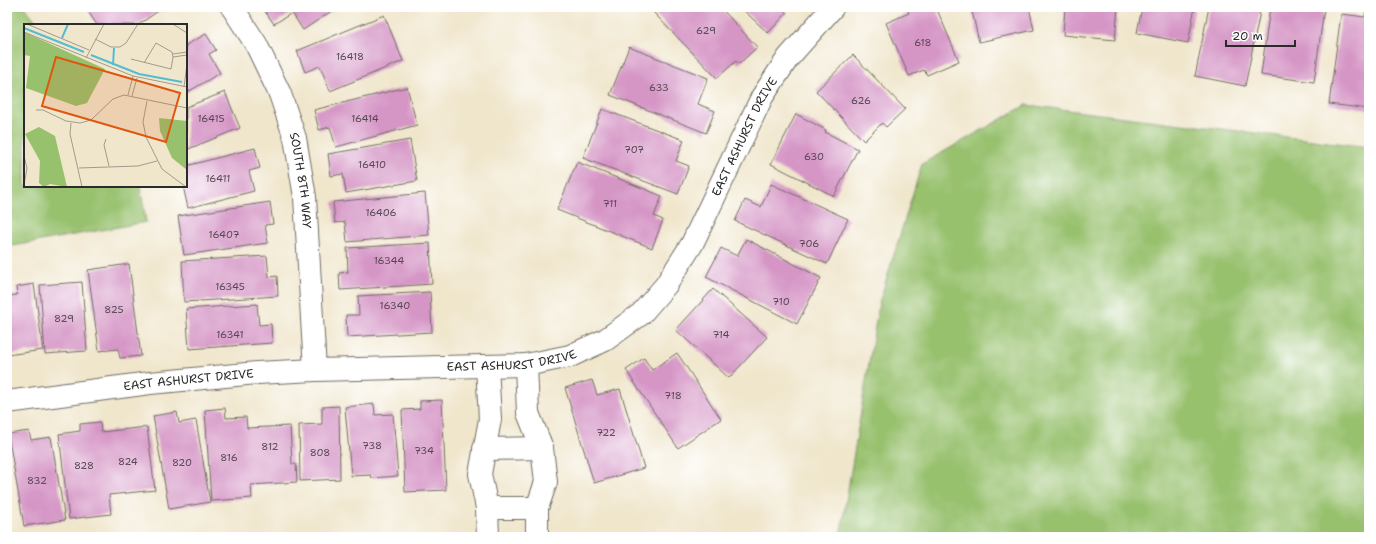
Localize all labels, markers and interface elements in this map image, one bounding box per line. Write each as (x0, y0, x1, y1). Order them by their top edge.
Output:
scale bar (1226, 22, 1295, 48)
inset map (24, 24, 187, 187)
house number: 629 (696, 24, 716, 37)
text: 20 m (1232, 28, 1263, 44)
house number: 618 (914, 36, 932, 49)
house number: 16418 (336, 50, 364, 63)
street label: EAST ASHURST DRIVE (708, 74, 781, 199)
house number: 633 (649, 81, 669, 94)
house number: 626 (851, 94, 871, 107)
house number: 16415 (197, 112, 225, 125)
house number: 16414 (351, 112, 379, 125)
street label: SOUTH 8TH WAY (286, 130, 315, 230)
house number: 707 (624, 143, 644, 156)
house number: 630 (804, 150, 824, 163)
house number: 16410 (358, 158, 386, 171)
house number: 16411 (205, 172, 231, 185)
house number: 711 (603, 197, 617, 210)
house number: 16406 (365, 206, 397, 219)
house number: 16407 (209, 228, 239, 241)
house number: 706 (799, 237, 819, 250)
house number: 16344 (374, 254, 404, 267)
house number: 16345 (215, 280, 245, 293)
house number: 710 (772, 295, 790, 308)
house number: 16340 (380, 299, 410, 312)
house number: 825 (104, 303, 124, 316)
house number: 829 (54, 312, 74, 325)
house number: 16341 (216, 328, 244, 341)
house number: 714 (712, 328, 730, 341)
street label: EAST ASHURST DRIVE (447, 346, 579, 375)
street label: EAST ASHURST DRIVE (123, 365, 254, 394)
house number: 718 (664, 389, 682, 402)
house number: 722 (596, 426, 616, 439)
house number: 738 (362, 439, 382, 452)
house number: 812 (261, 440, 279, 453)
house number: 734 (414, 444, 434, 457)
house number: 808 (310, 446, 330, 459)
house number: 816 (220, 451, 238, 464)
house number: 824 (118, 455, 138, 468)
house number: 820 (172, 456, 192, 469)
house number: 828 (74, 459, 94, 472)
house number: 832 (27, 474, 47, 487)

